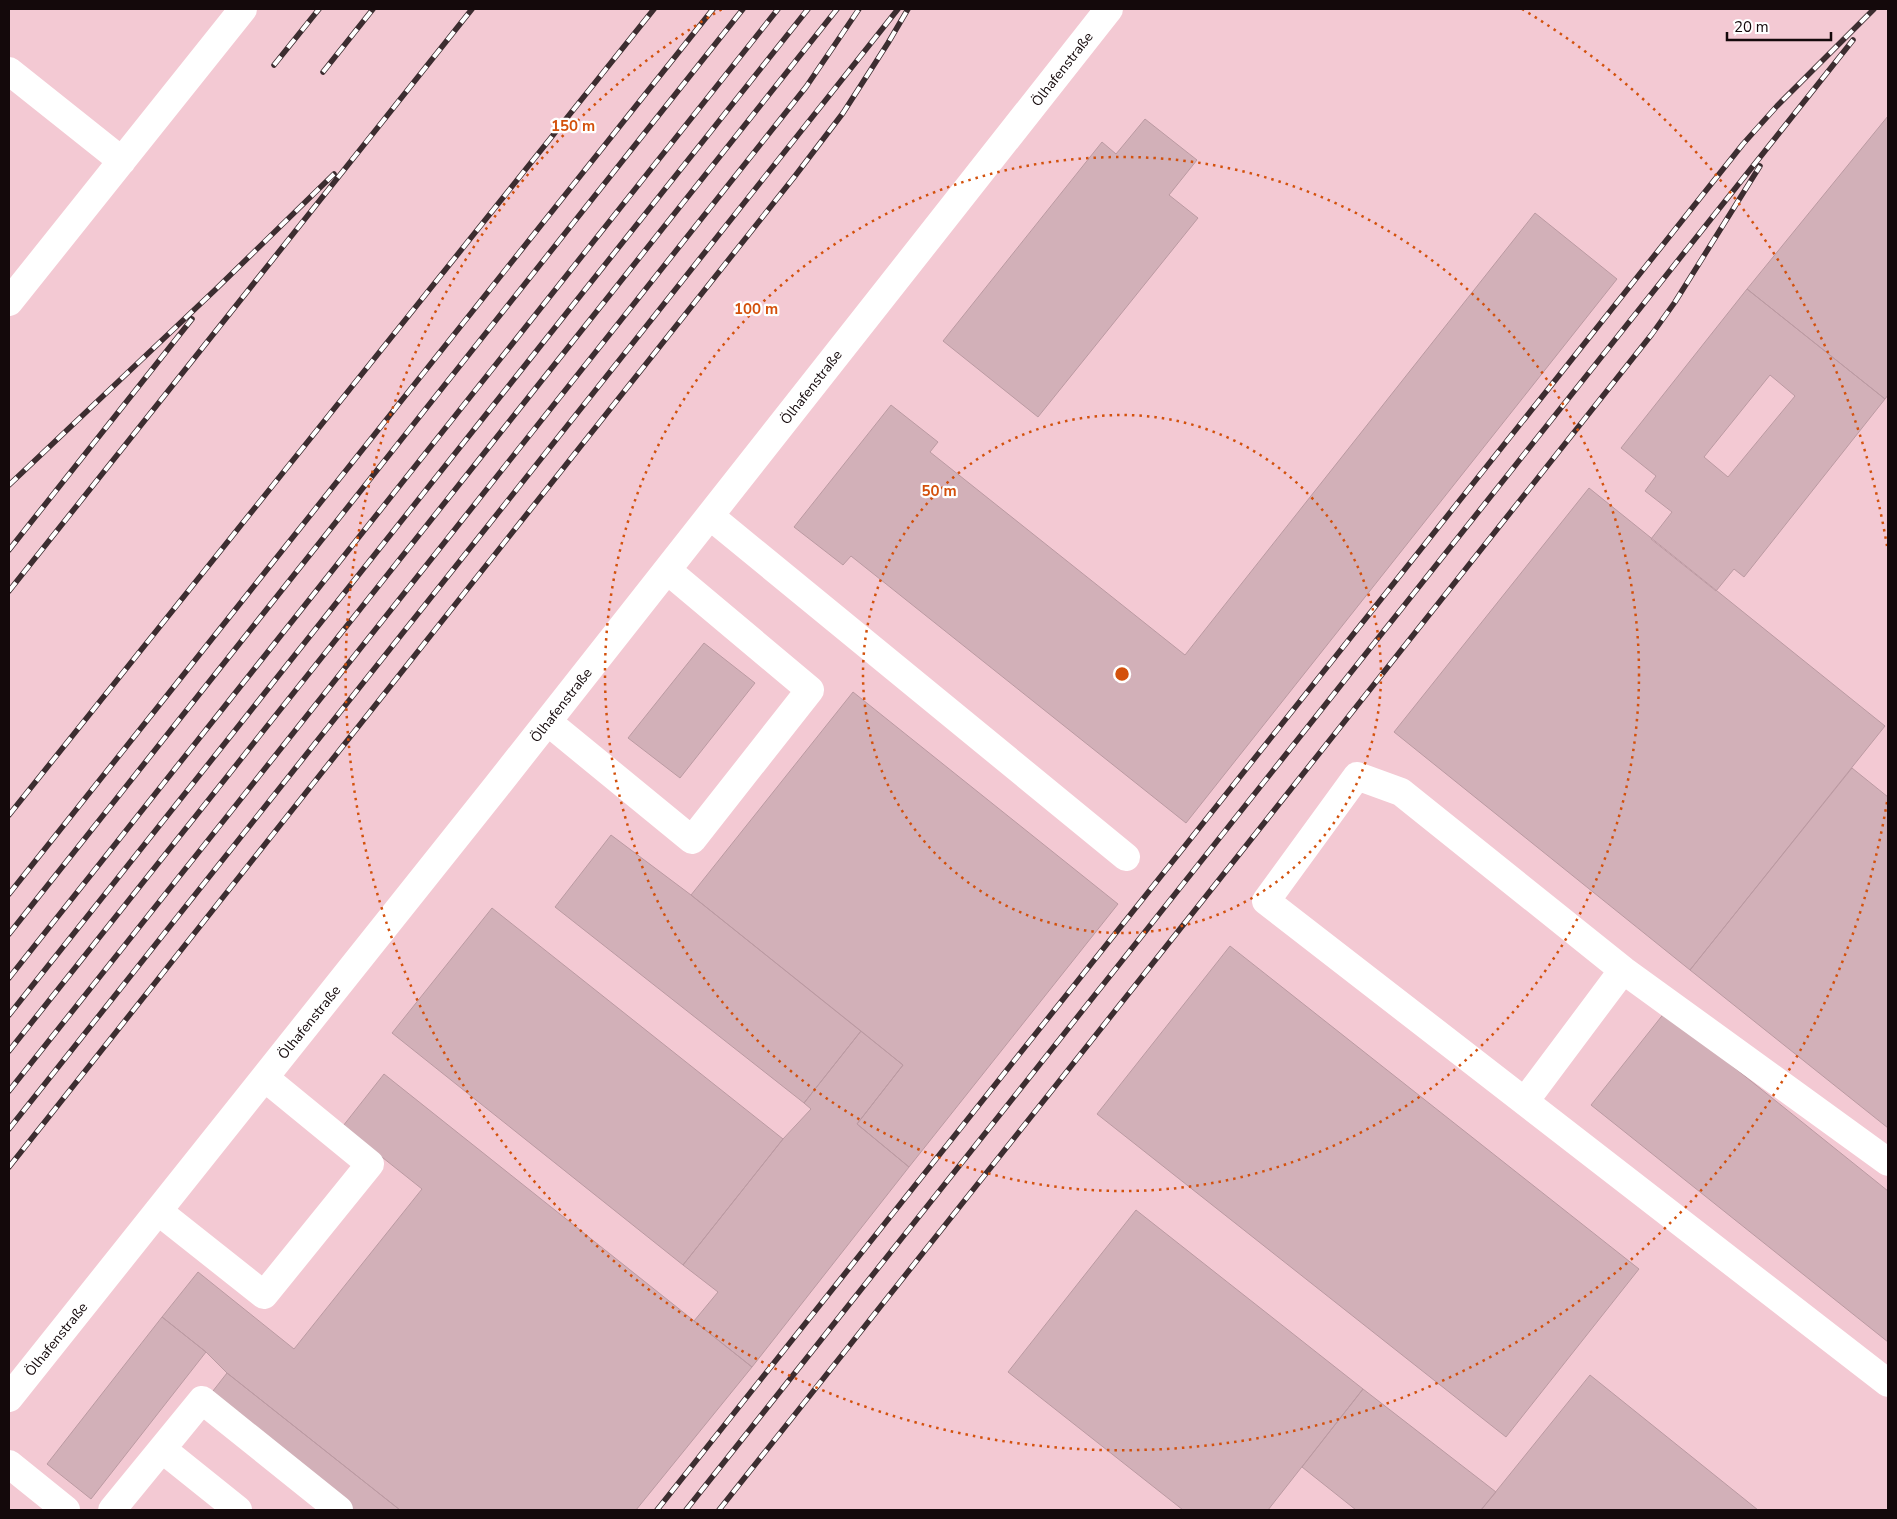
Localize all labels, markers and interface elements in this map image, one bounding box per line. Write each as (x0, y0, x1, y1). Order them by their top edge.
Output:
scale bar (1727, 10, 1831, 42)
text: 20 m (1734, 17, 1769, 37)
street label: Ölhafenstraße (1027, 28, 1098, 111)
text: 150 m (551, 116, 595, 136)
text: 100 m (734, 299, 778, 319)
street label: Ölhafenstraße (776, 346, 847, 429)
text: 50 m (921, 481, 957, 501)
street label: Ölhafenstraße (526, 664, 597, 747)
centre of rings (1113, 665, 1131, 683)
street label: Ölhafenstraße (274, 981, 345, 1063)
street label: Ölhafenstraße (21, 1298, 92, 1380)

